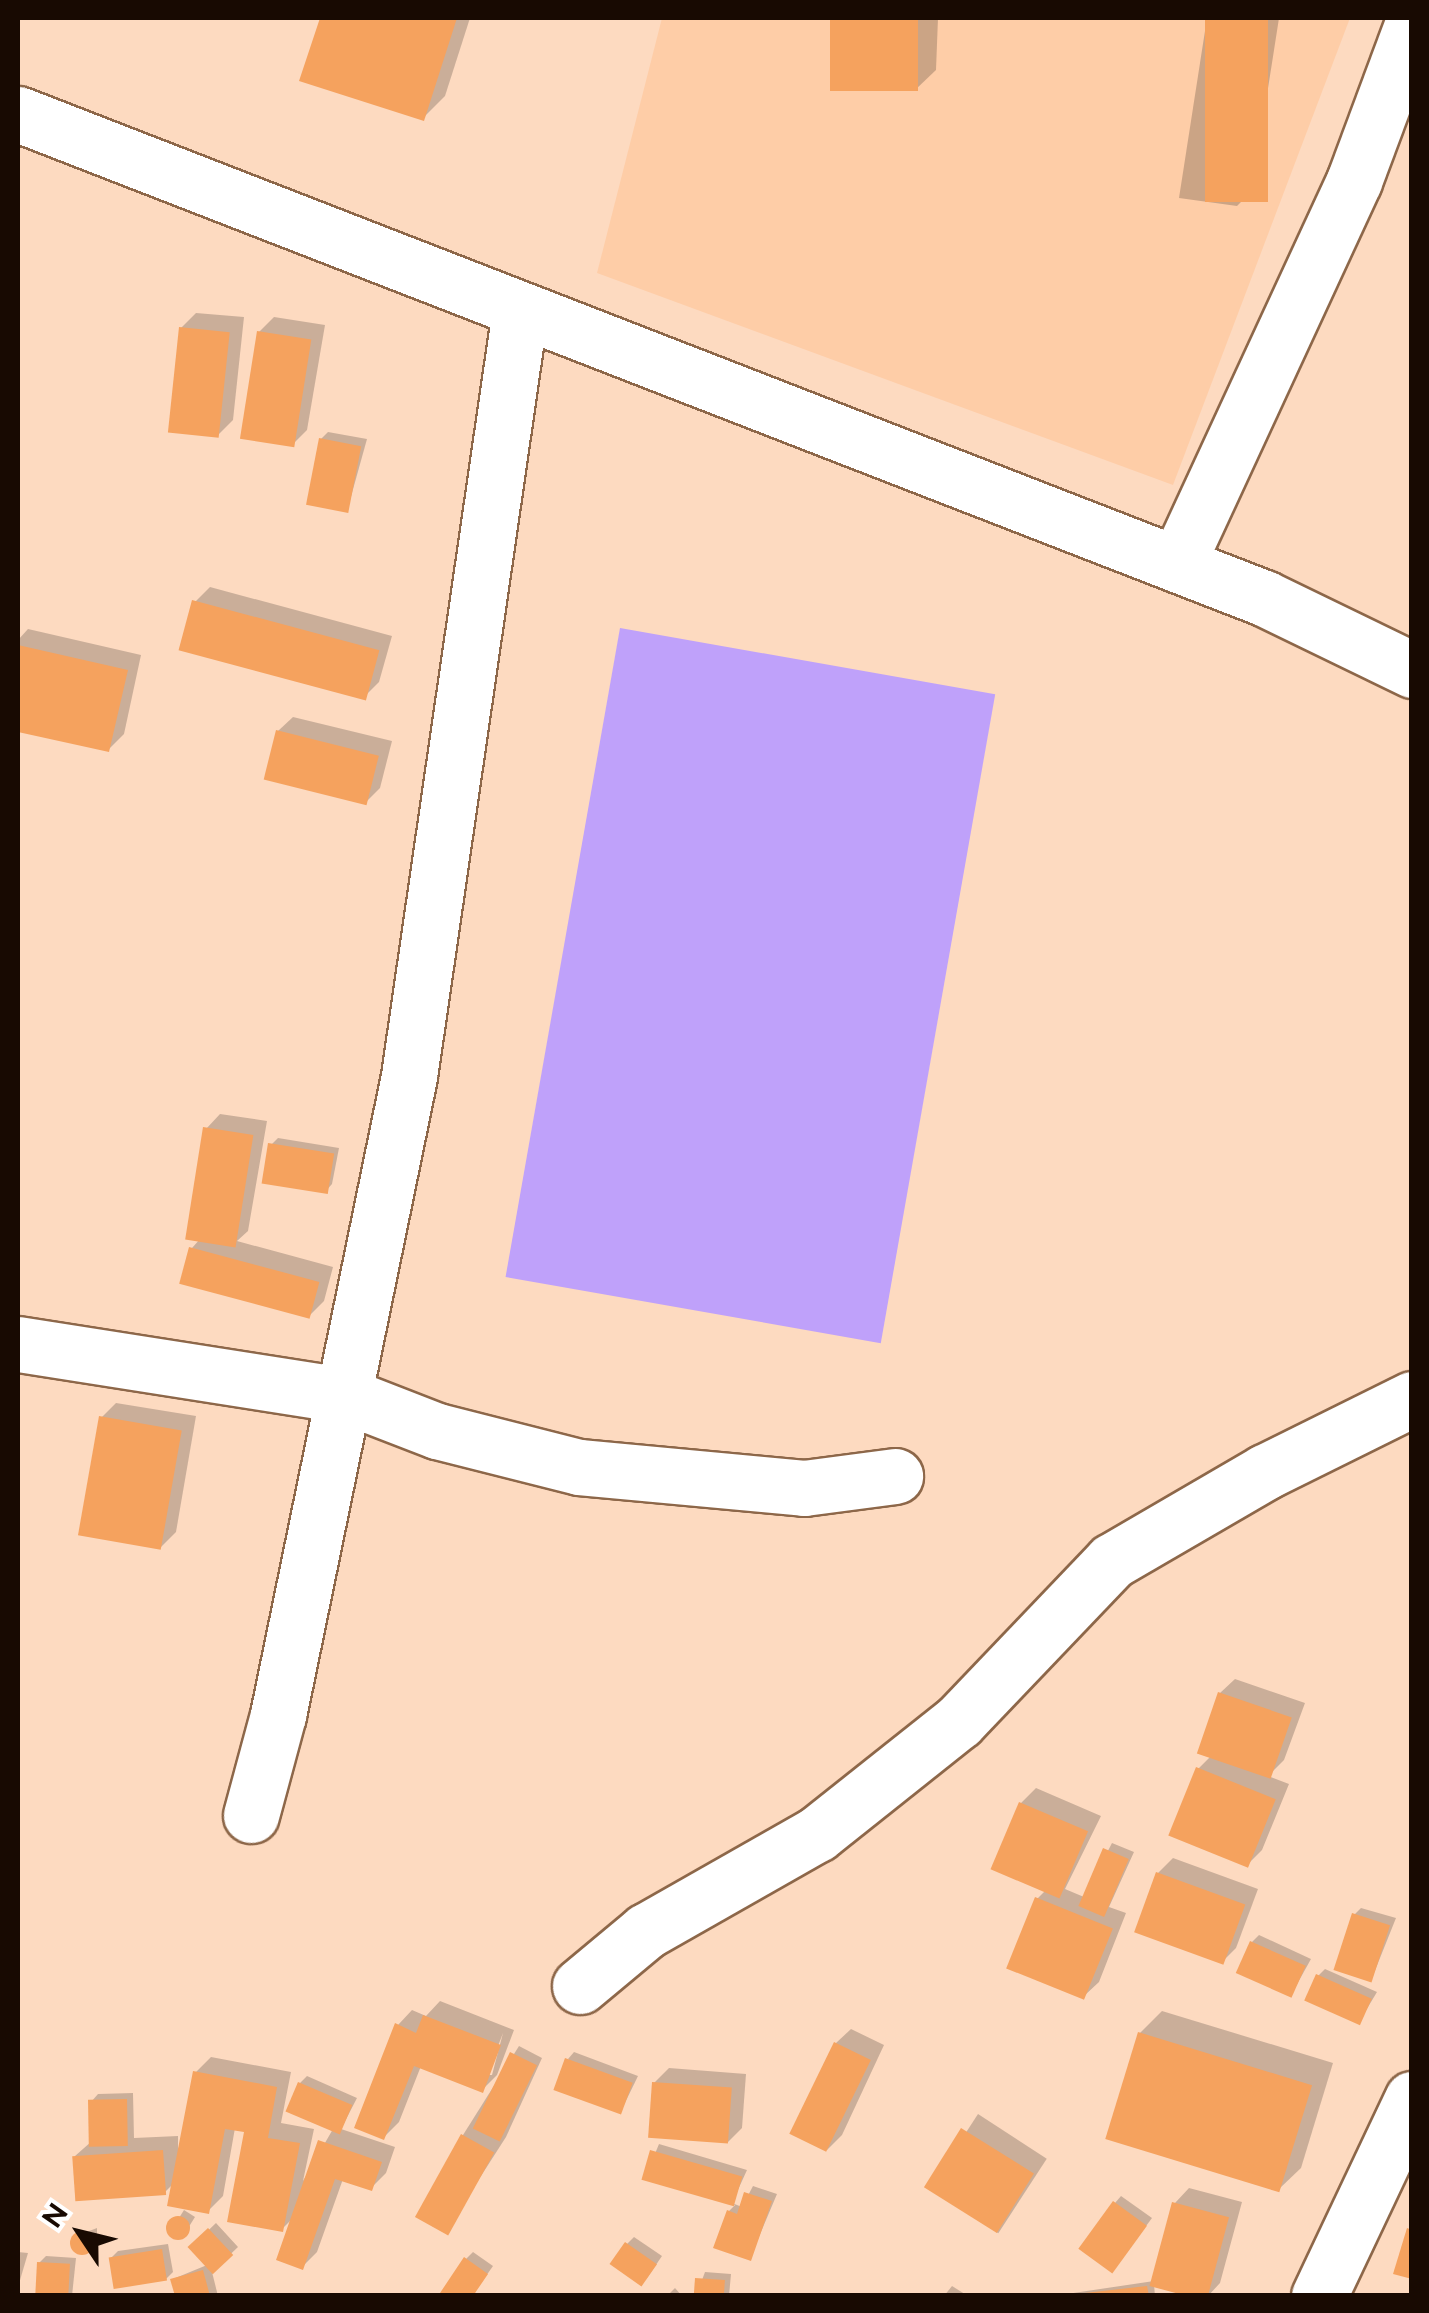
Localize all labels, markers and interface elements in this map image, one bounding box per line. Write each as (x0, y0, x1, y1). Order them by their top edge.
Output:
north arrow (30, 2183, 130, 2283)
text: N (35, 2197, 75, 2234)

